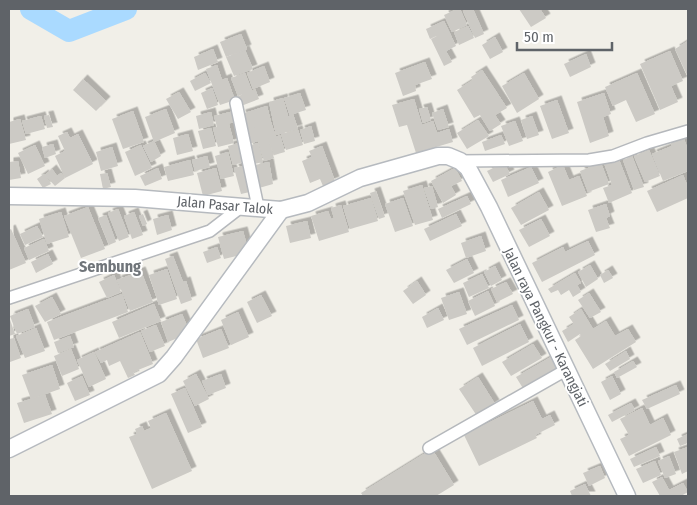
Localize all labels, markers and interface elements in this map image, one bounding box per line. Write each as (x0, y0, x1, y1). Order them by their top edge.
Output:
scale bar (517, 20, 612, 52)
text: 50 m (524, 28, 554, 46)
street label: Jalan Pasar Talok (176, 193, 274, 218)
street label: Jalan raya Pangkur - Karangjati (500, 245, 591, 409)
district label: Sembung (79, 257, 141, 276)

